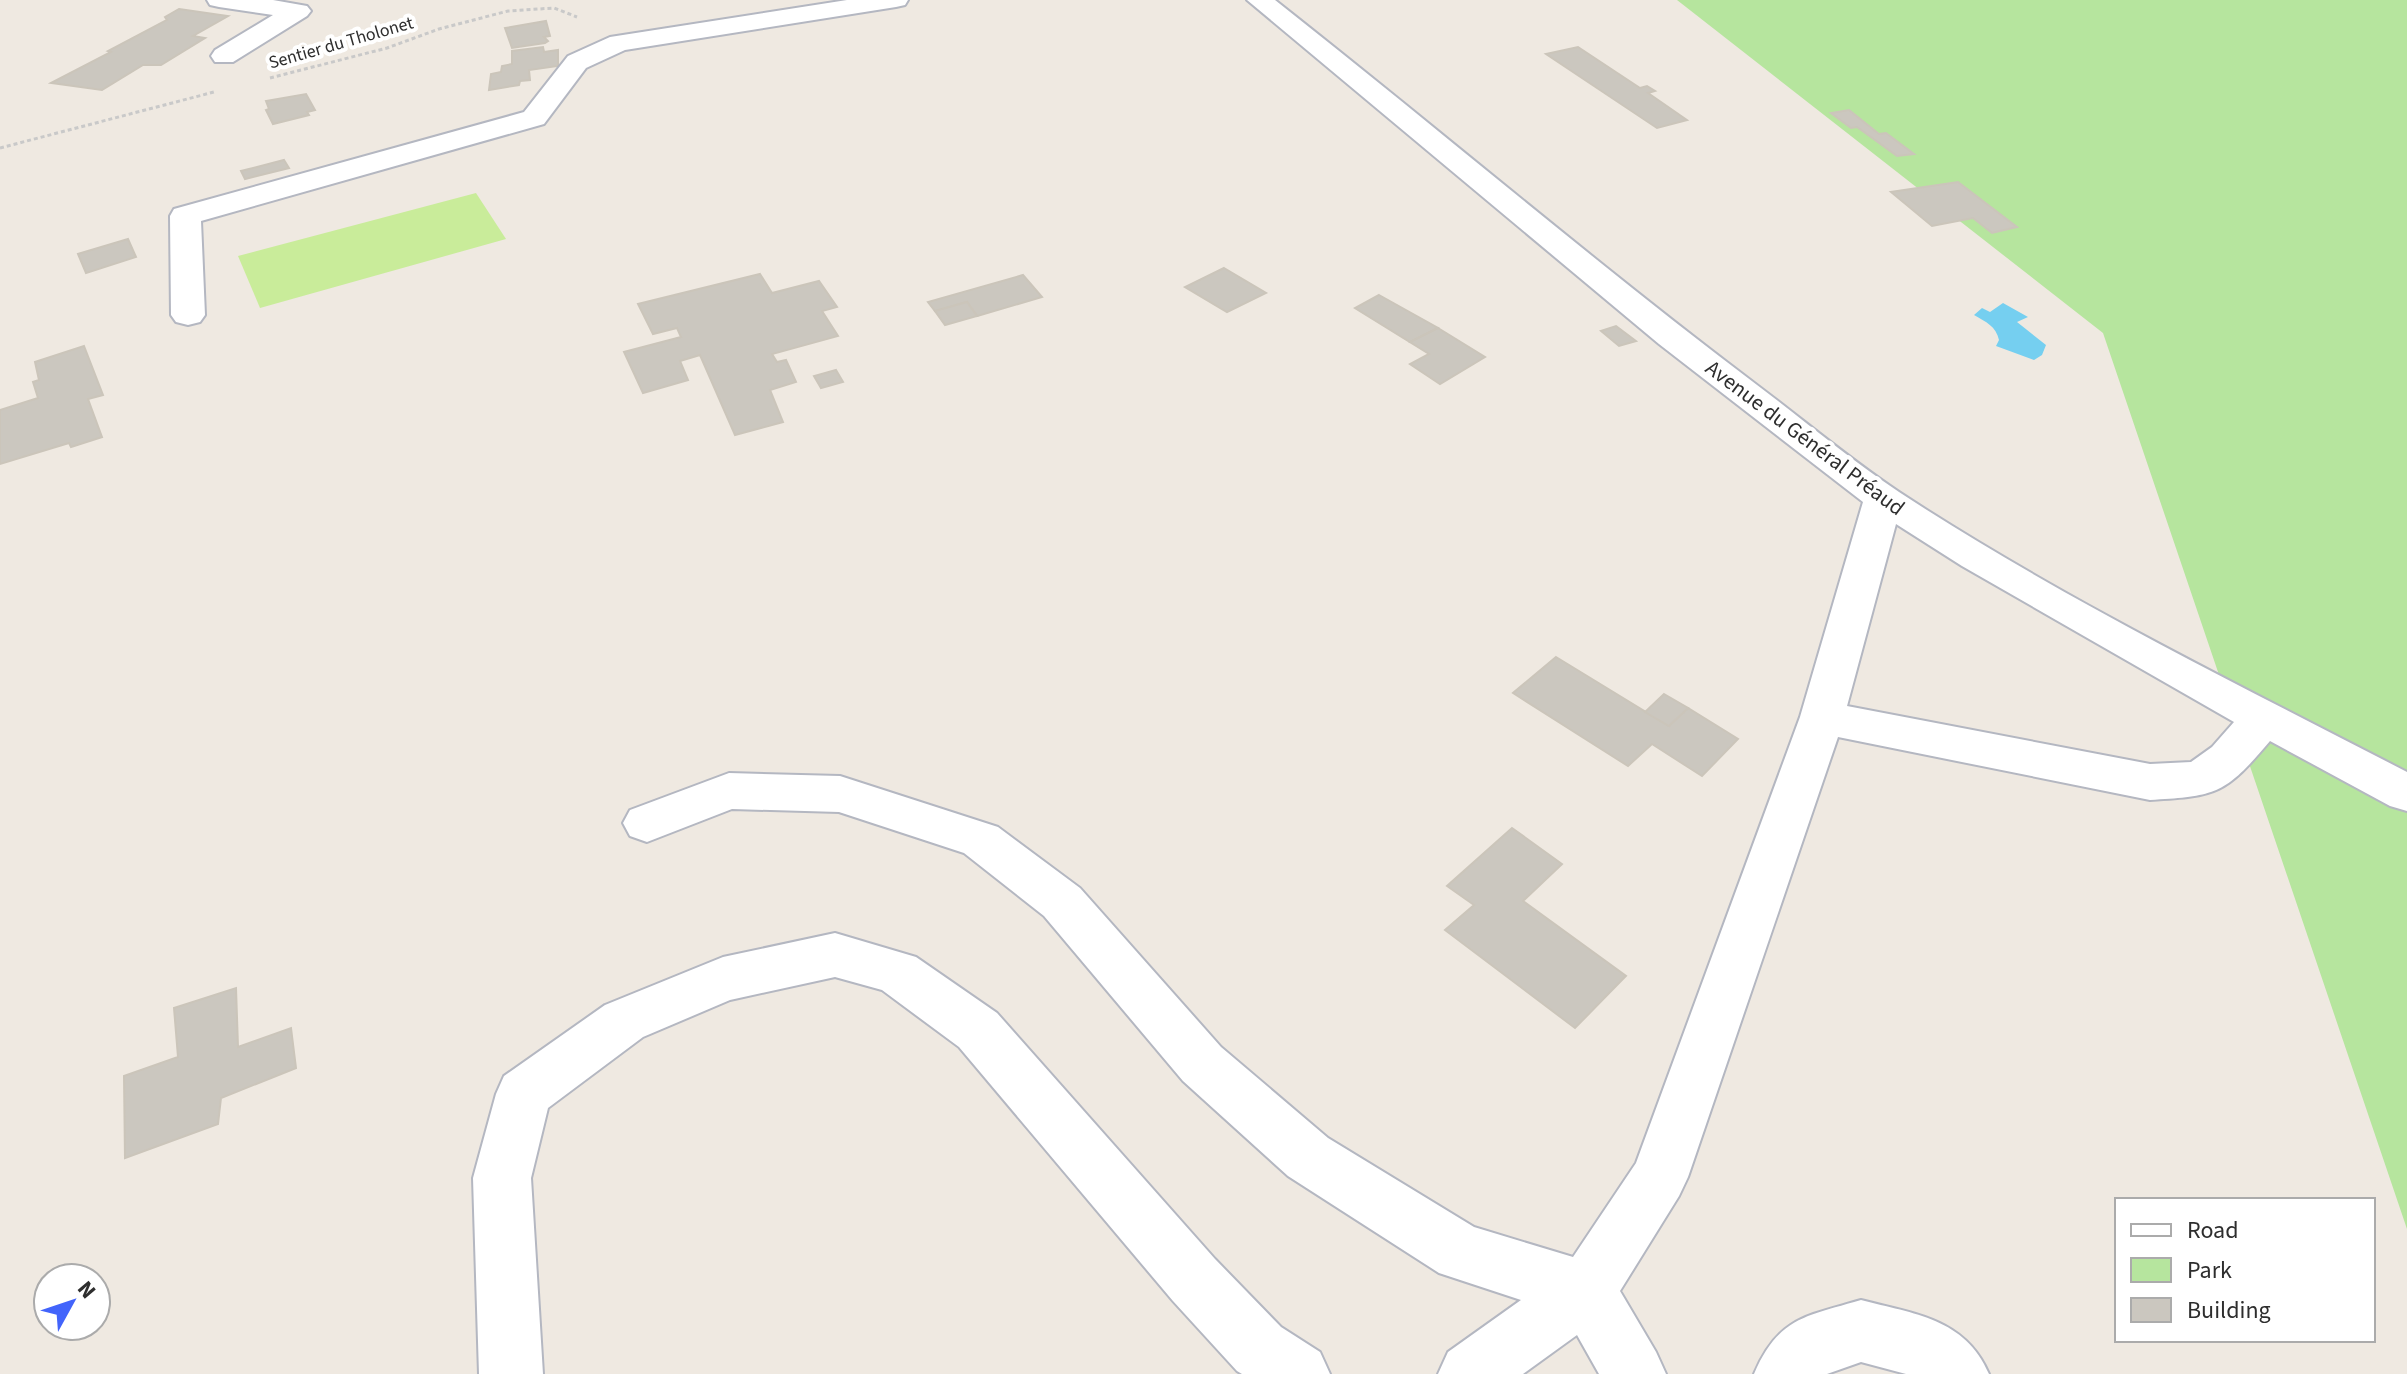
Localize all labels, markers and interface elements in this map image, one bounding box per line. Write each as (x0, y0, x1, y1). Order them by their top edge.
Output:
street label: Sentier du Tholonet (266, 10, 416, 76)
street label: Avenue du Général Préaud (1699, 352, 1911, 524)
legend (2115, 1198, 2375, 1342)
text: Road (2187, 1213, 2239, 1248)
text: Park (2187, 1253, 2232, 1288)
north arrow (32, 1262, 112, 1342)
text: N (70, 1274, 104, 1306)
text: Building (2187, 1293, 2271, 1328)

